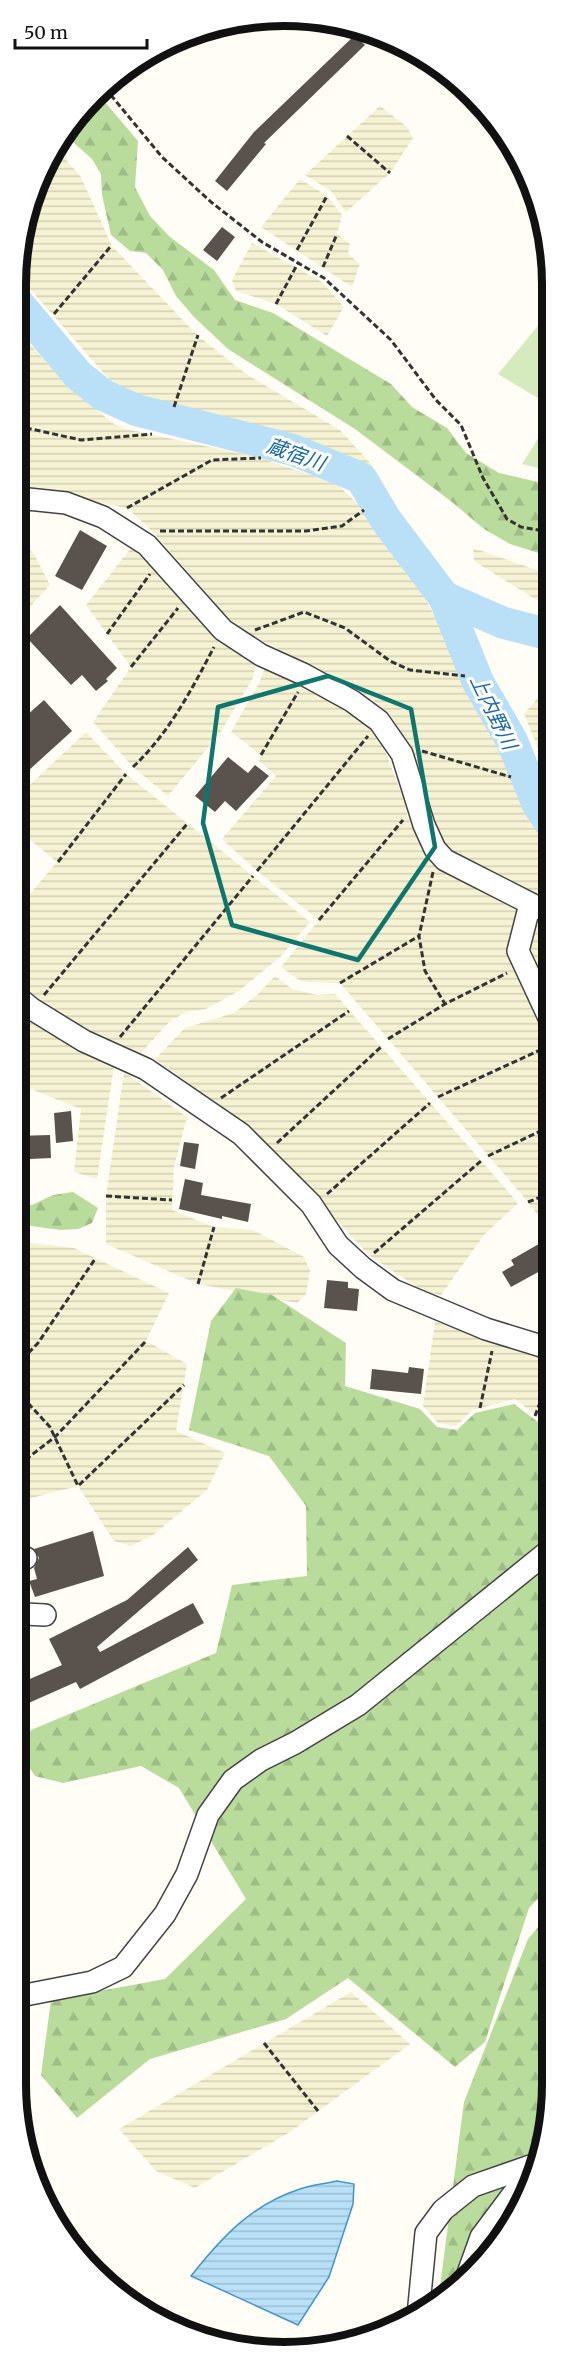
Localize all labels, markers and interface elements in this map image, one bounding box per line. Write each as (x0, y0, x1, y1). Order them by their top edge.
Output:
scale bar (15, 12, 147, 50)
text: 50 m (24, 21, 68, 44)
water label: 蔵宿川 (264, 432, 330, 476)
water label: 上内野川 (465, 671, 524, 755)

